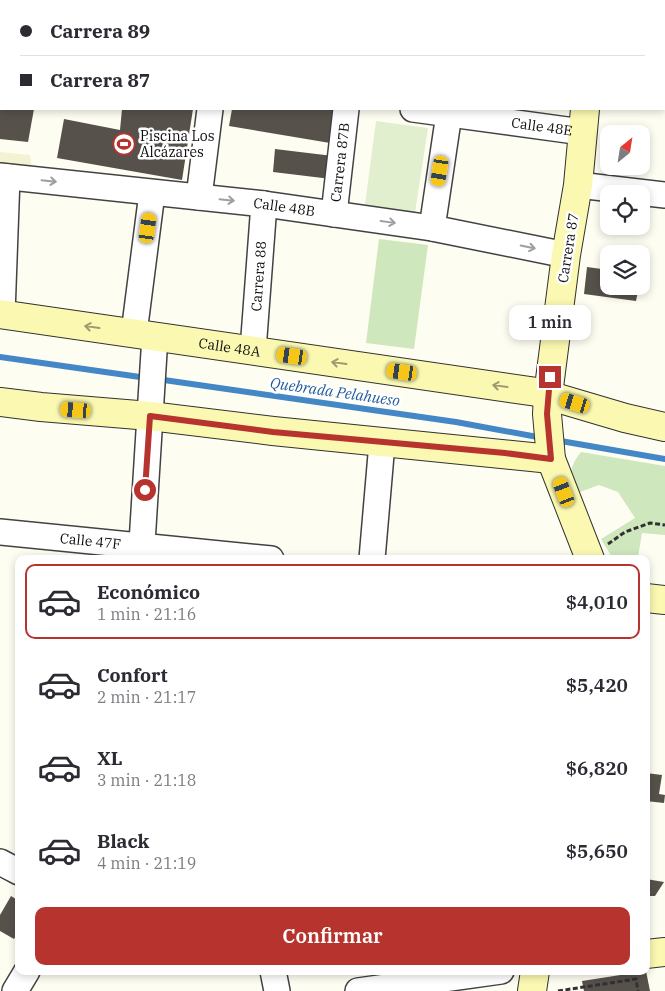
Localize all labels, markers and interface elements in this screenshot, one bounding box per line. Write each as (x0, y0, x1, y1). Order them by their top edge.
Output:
text: Carrera 89 (50, 19, 150, 43)
text: Carrera 87 (50, 68, 150, 92)
street label: Calle 48E (510, 113, 574, 140)
street label: Carrera 87B (326, 122, 353, 203)
north arrow (600, 125, 650, 175)
map controls (600, 125, 650, 295)
place label: Piscina Los Alcázares (140, 127, 215, 161)
sports icon: Piscina Los Alcázares (112, 132, 136, 156)
car (430, 155, 449, 187)
one-way arrow (40, 176, 56, 186)
button: locate (600, 185, 650, 235)
street label: Calle 48B (253, 194, 316, 220)
one-way arrow (219, 195, 235, 205)
car (138, 212, 157, 244)
street label: Carrera 87 (554, 212, 582, 284)
one-way arrow (380, 217, 396, 227)
street label: Carrera 88 (247, 240, 270, 312)
one-way arrow (519, 243, 535, 252)
button: layers (600, 245, 650, 295)
callout: 1 min (509, 304, 591, 340)
text: 1 min (528, 312, 572, 332)
one-way arrow (84, 322, 100, 332)
street label: Calle 48A (198, 334, 262, 361)
car (276, 346, 307, 366)
one-way arrow (332, 358, 348, 368)
car (386, 362, 417, 382)
route end (539, 366, 561, 388)
water label: Quebrada Pelahueso (269, 373, 401, 410)
one-way arrow (493, 381, 509, 391)
car (558, 391, 591, 415)
car (60, 401, 91, 419)
car (551, 475, 576, 509)
route start (134, 479, 156, 501)
street label: Calle 47F (59, 529, 122, 553)
icon: car (37, 579, 82, 624)
text: Económico (97, 580, 200, 604)
text: $4,010 (566, 590, 628, 614)
text: 1 min · 21:16 (97, 604, 196, 624)
icon: car (37, 662, 82, 707)
text: Confort (97, 663, 168, 687)
text: $5,420 (566, 673, 628, 697)
text: 2 min · 21:17 (97, 687, 196, 707)
icon: car (37, 745, 82, 790)
text: XL (97, 746, 123, 770)
text: $6,820 (566, 756, 628, 780)
text: 3 min · 21:18 (97, 770, 196, 790)
icon: car (37, 828, 82, 873)
text: Black (97, 829, 149, 853)
text: $5,650 (566, 839, 628, 863)
text: 4 min · 21:19 (97, 853, 196, 873)
button: Confirmar (35, 907, 630, 965)

